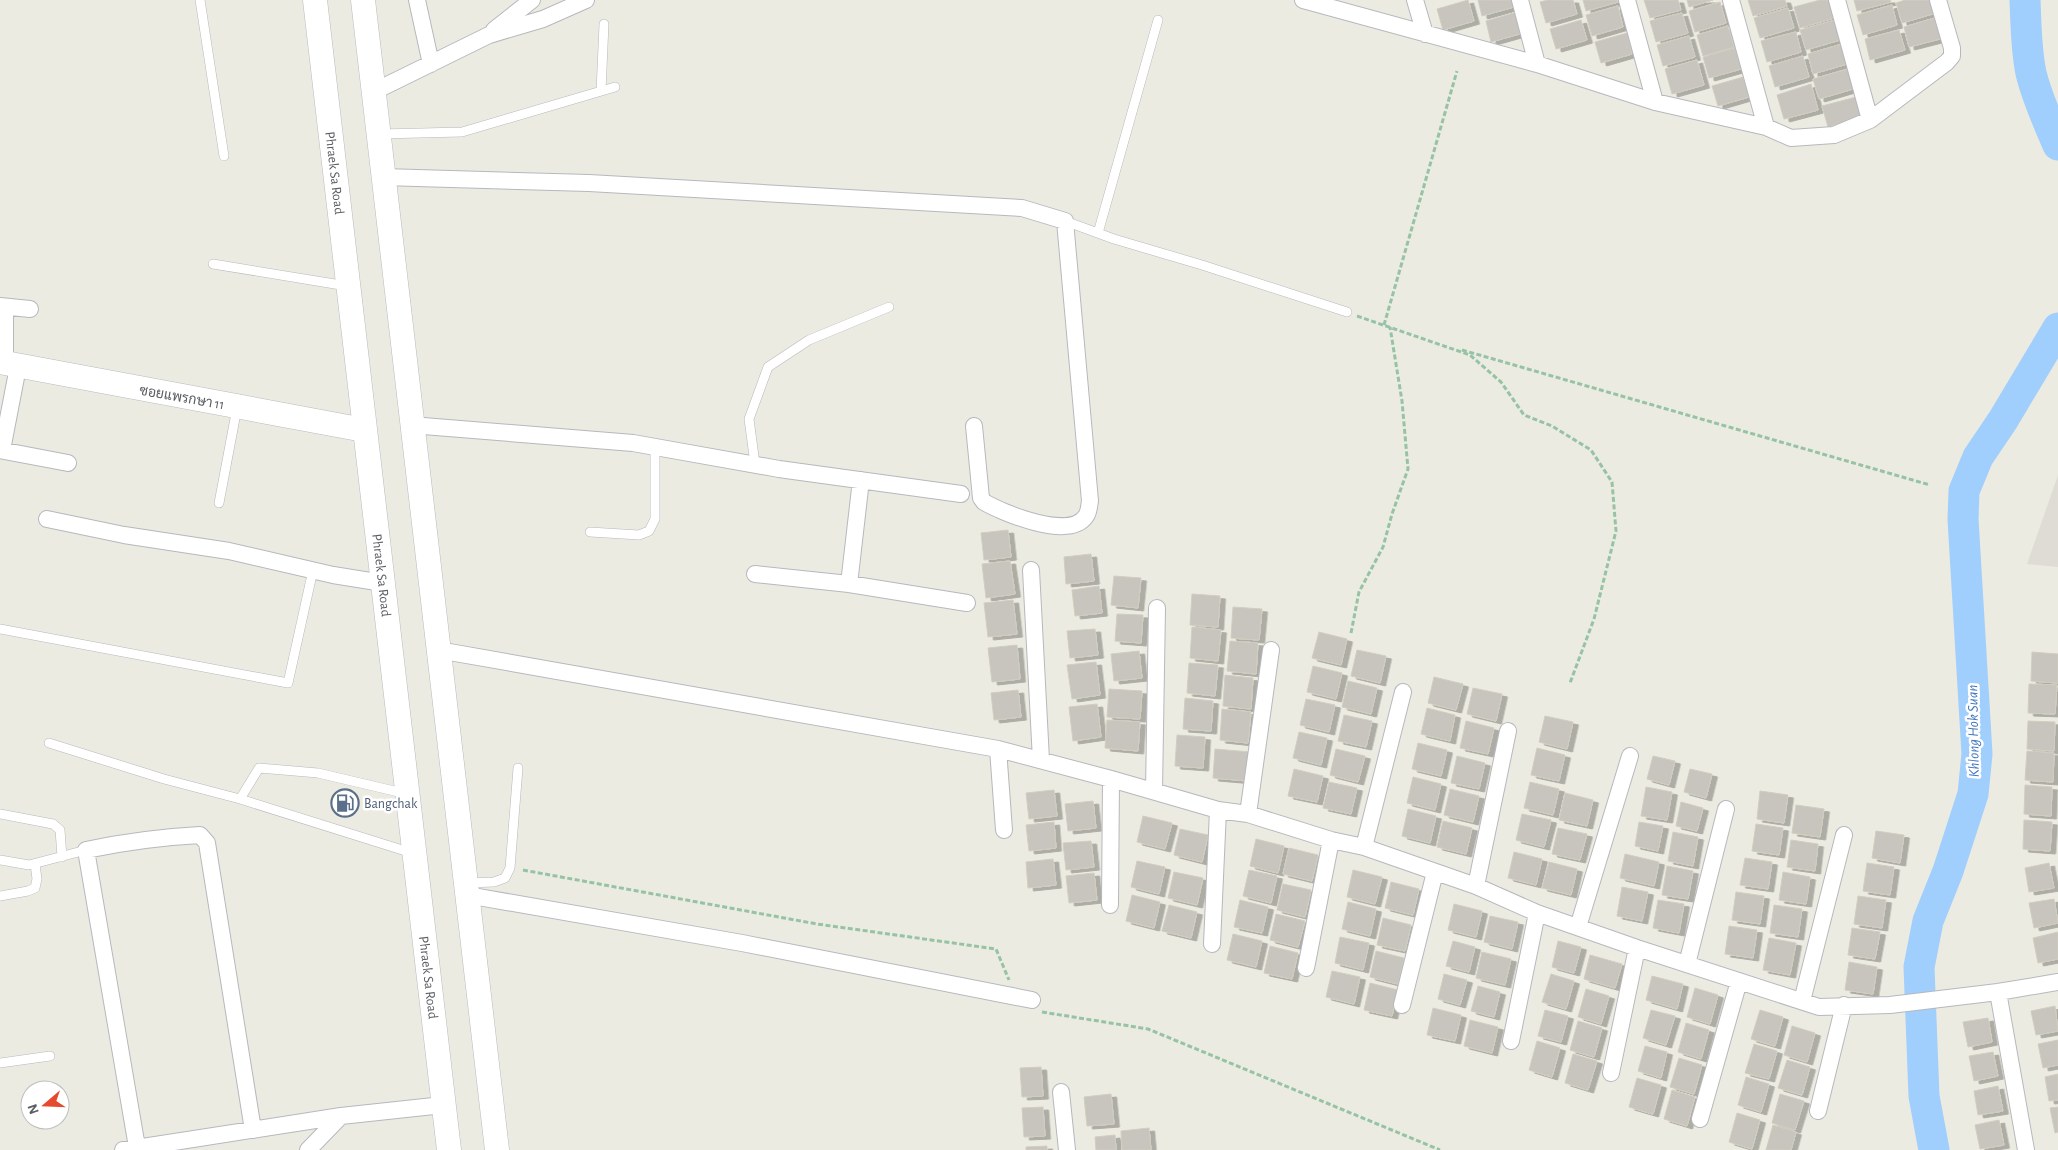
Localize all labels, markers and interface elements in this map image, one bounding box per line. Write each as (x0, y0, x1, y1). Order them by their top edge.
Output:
street label: Phraek Sa Road (322, 131, 346, 215)
street label: ซอยแพรกษา 11 (138, 384, 225, 412)
street label: Phraek Sa Road (369, 533, 393, 617)
water label: Khlong Hok Suan (1965, 684, 1982, 777)
fuel station icon: Bangchak (330, 788, 360, 818)
place label: Bangchak (364, 797, 418, 811)
street label: Phraek Sa Road (416, 935, 440, 1020)
north arrow (20, 1080, 70, 1130)
text: N (25, 1102, 42, 1116)

